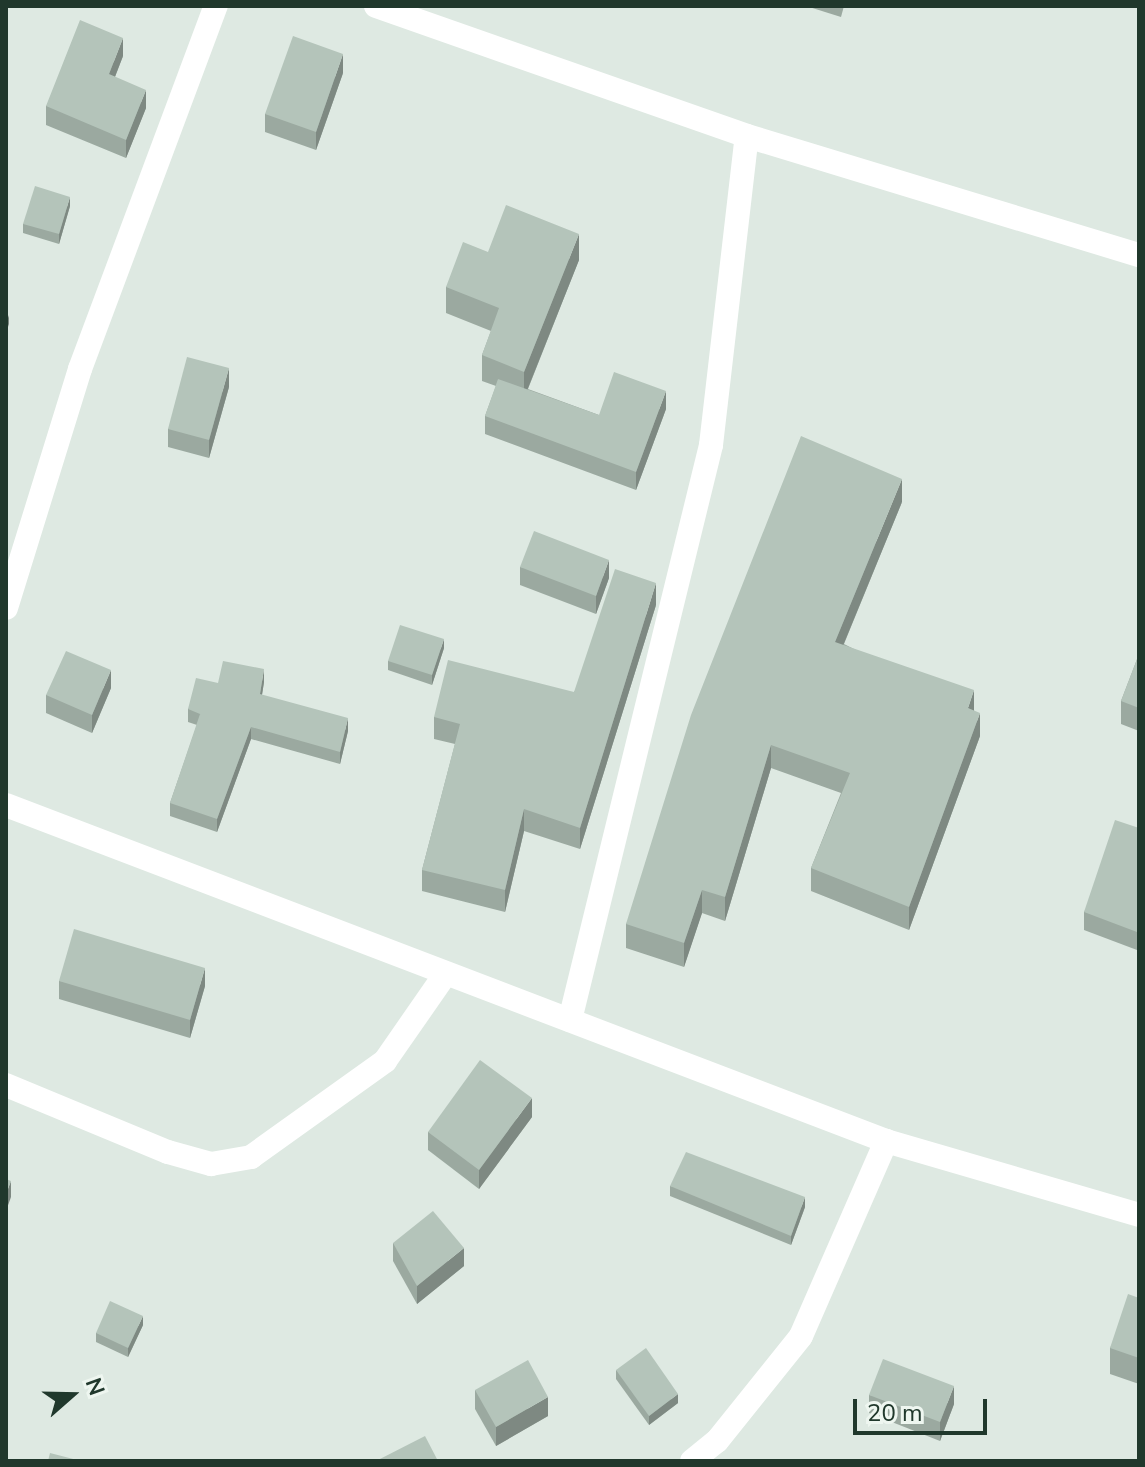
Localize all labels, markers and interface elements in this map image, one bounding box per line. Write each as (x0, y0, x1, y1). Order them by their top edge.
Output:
north arrow (32, 1355, 112, 1435)
text: N (78, 1374, 111, 1400)
scale bar (857, 1383, 991, 1433)
text: 20 m (867, 1397, 923, 1429)

